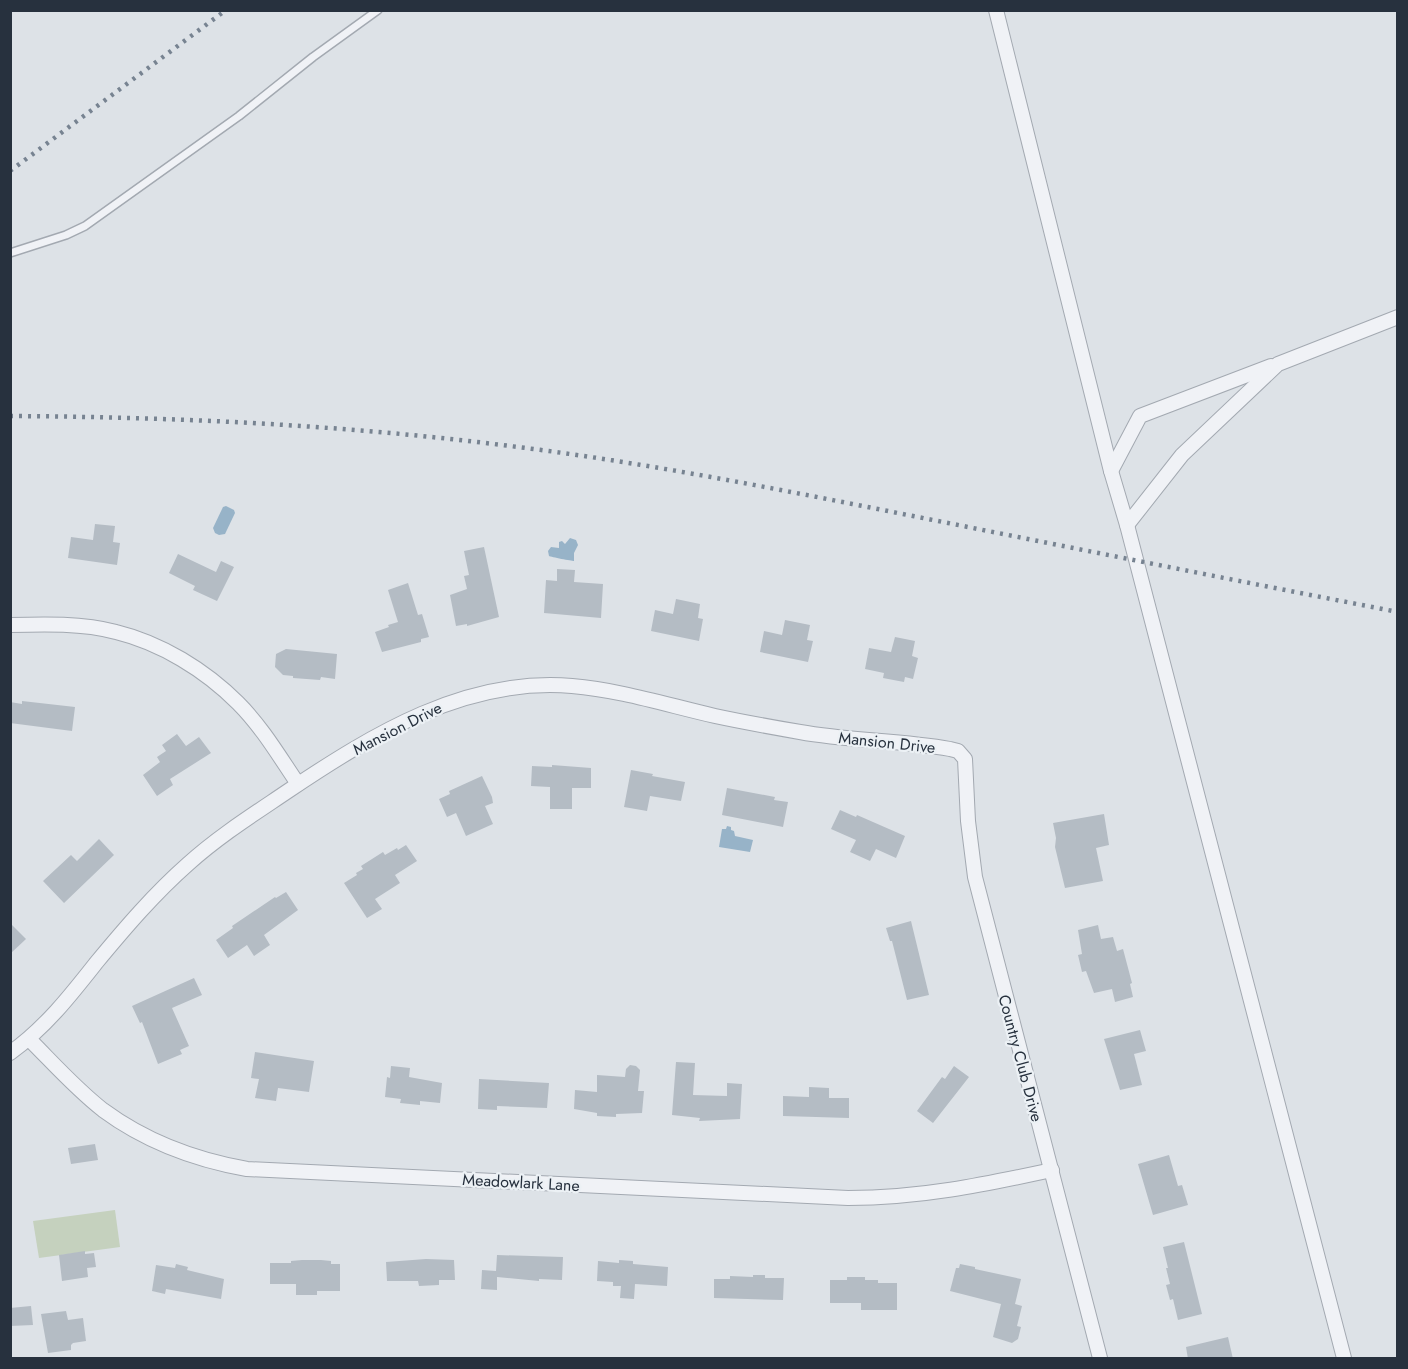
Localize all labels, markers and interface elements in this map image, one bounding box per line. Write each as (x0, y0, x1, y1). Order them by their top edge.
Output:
street label: Mansion Drive (349, 696, 446, 761)
street label: Mansion Drive (837, 726, 936, 759)
street label: Country Club Drive (992, 992, 1049, 1124)
street label: Meadowlark Lane (462, 1168, 580, 1197)

